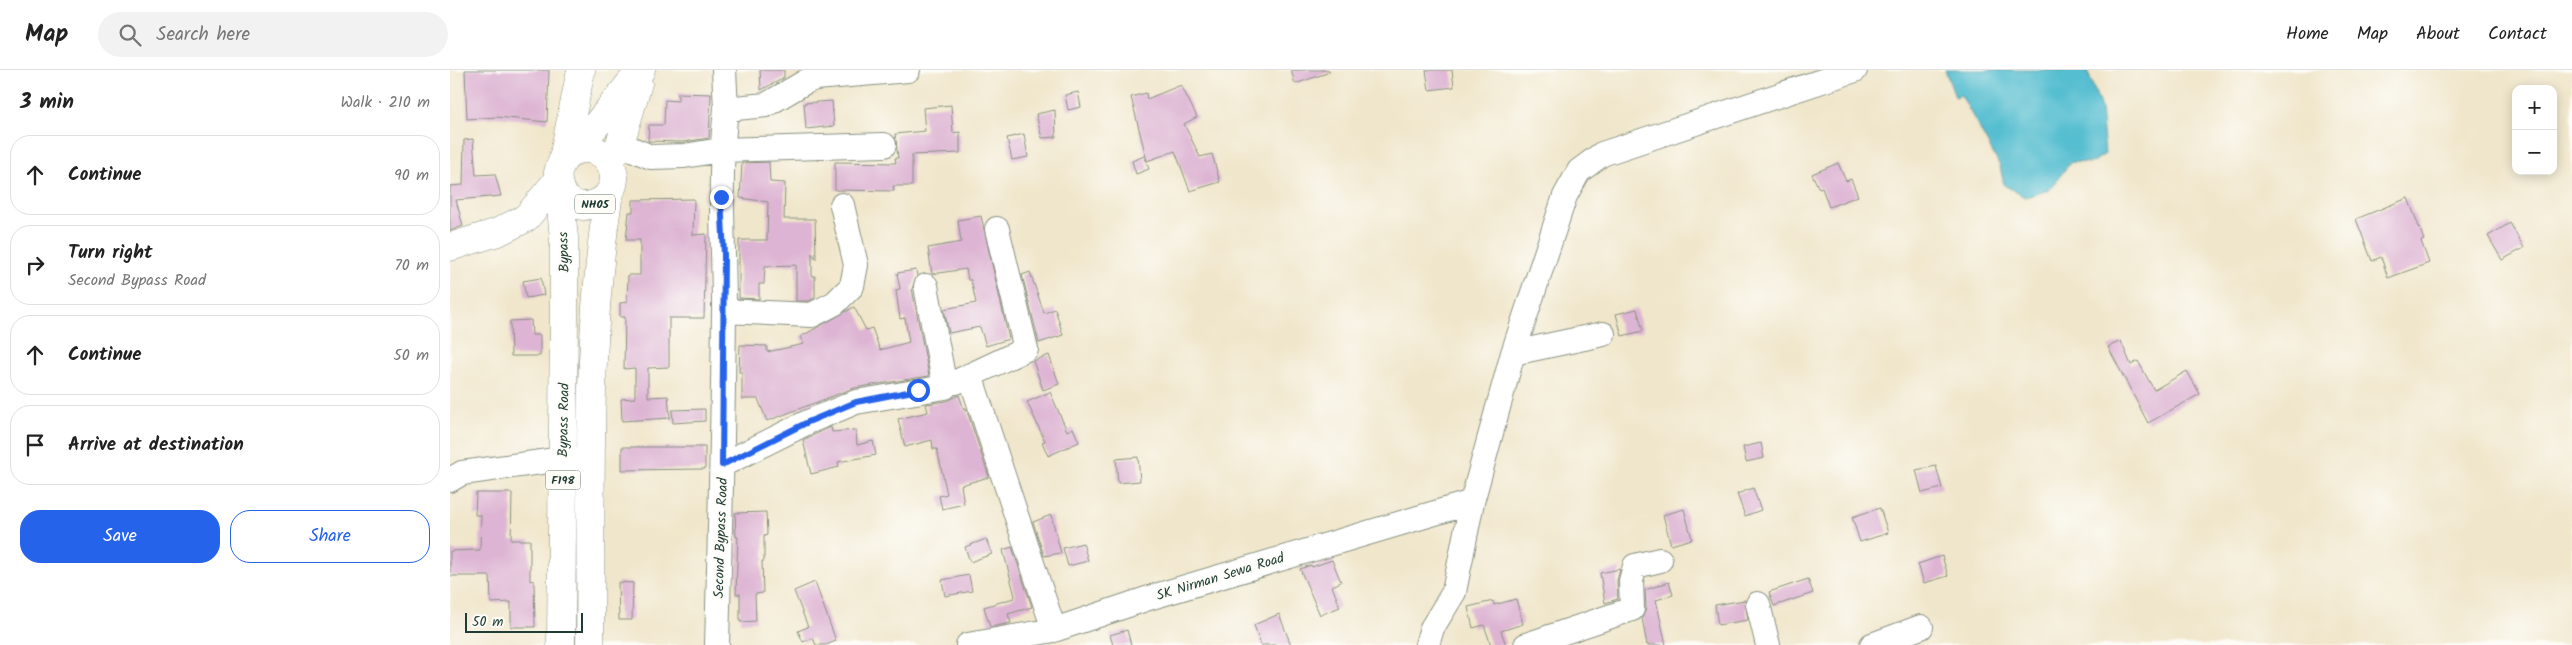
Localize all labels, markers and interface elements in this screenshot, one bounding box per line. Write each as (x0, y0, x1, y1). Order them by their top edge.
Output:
search box (98, 12, 448, 57)
text: Map (25, 15, 68, 54)
text: Search here (156, 20, 250, 50)
text: Home (2286, 20, 2329, 49)
text: Map (2357, 20, 2388, 49)
text: About (2416, 20, 2460, 49)
text: Contact (2488, 20, 2547, 49)
icon: search (116, 21, 144, 49)
map controls (2512, 85, 2557, 175)
button: + (2512, 85, 2557, 130)
text: 3 min (20, 86, 74, 119)
text: Walk · 210 m (340, 90, 430, 115)
button: − (2512, 130, 2557, 175)
text: Continue (68, 160, 141, 190)
icon: ahead (21, 161, 49, 189)
text: 90 m (394, 163, 429, 188)
route end (710, 186, 733, 209)
road number: NH05 (575, 195, 615, 214)
street label: Bypass (552, 231, 576, 273)
text: Turn right (68, 238, 153, 268)
icon: right (21, 251, 49, 279)
text: 70 m (394, 253, 429, 278)
text: Second Bypass Road (68, 268, 206, 293)
text: Continue (68, 340, 141, 370)
icon: ahead (21, 341, 49, 369)
text: 50 m (393, 343, 429, 368)
route start (907, 379, 930, 402)
street label: Bypass Road (552, 382, 576, 457)
text: Arrive at destination (68, 430, 244, 460)
icon: arrive (21, 431, 49, 459)
road number: F198 (546, 470, 580, 490)
street label: Second Bypass Road (708, 476, 734, 599)
button: Save (20, 510, 220, 563)
button: Share (230, 510, 430, 563)
street label: SK Nirman Sewa Road (1153, 547, 1288, 607)
scale bar (465, 610, 582, 633)
text: 50 m (472, 611, 503, 633)

